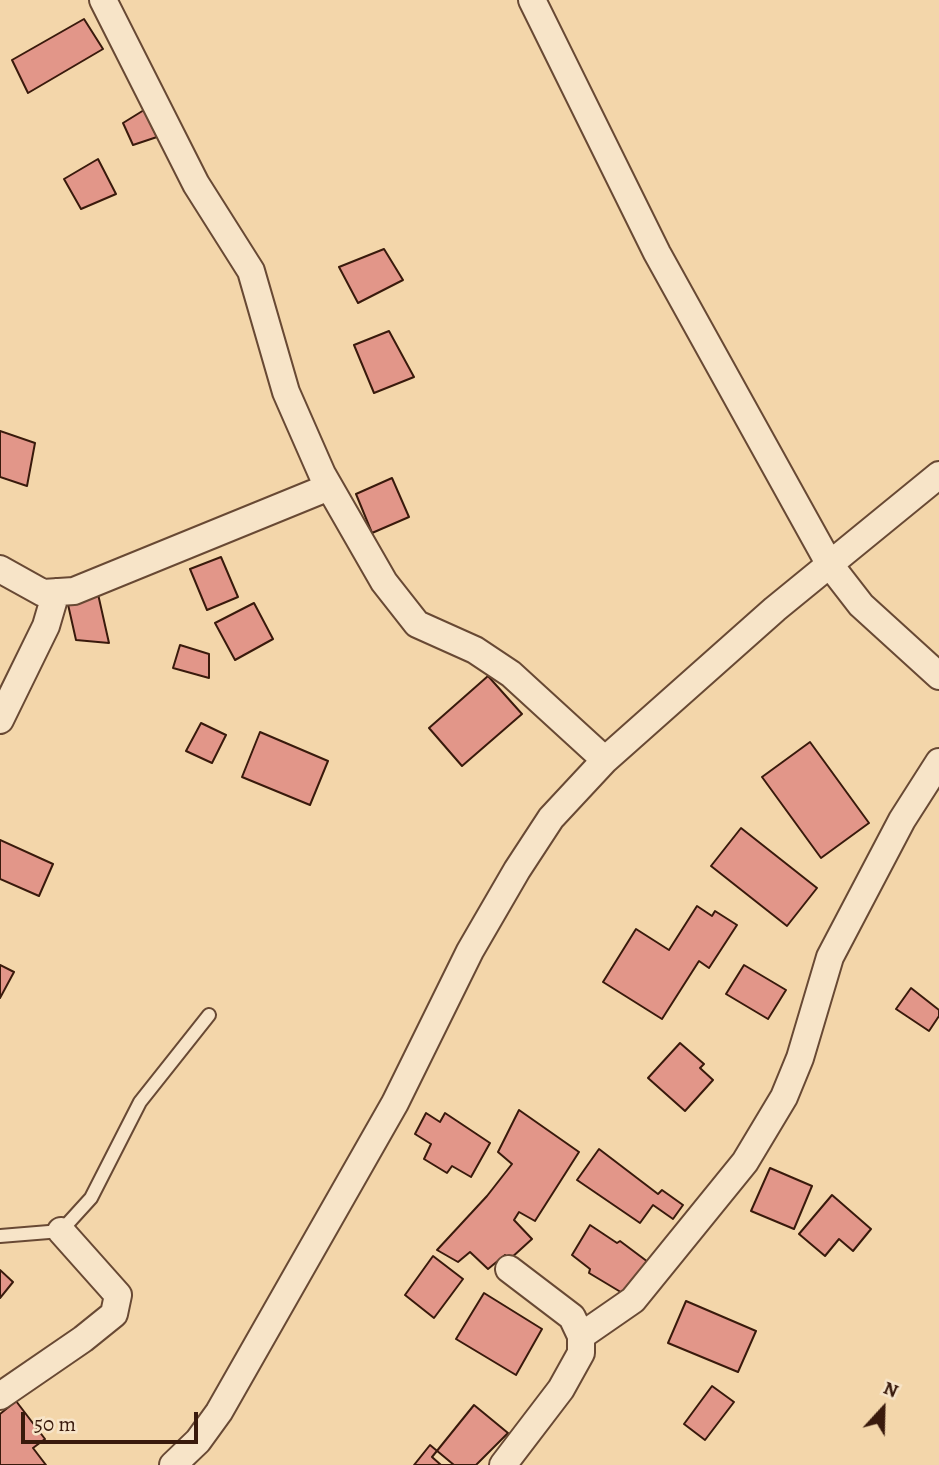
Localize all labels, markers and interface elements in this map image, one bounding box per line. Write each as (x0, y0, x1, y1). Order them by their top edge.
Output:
north arrow (848, 1374, 918, 1444)
text: N (880, 1375, 902, 1404)
scale bar (24, 1398, 201, 1442)
text: 50 m (34, 1410, 76, 1438)

